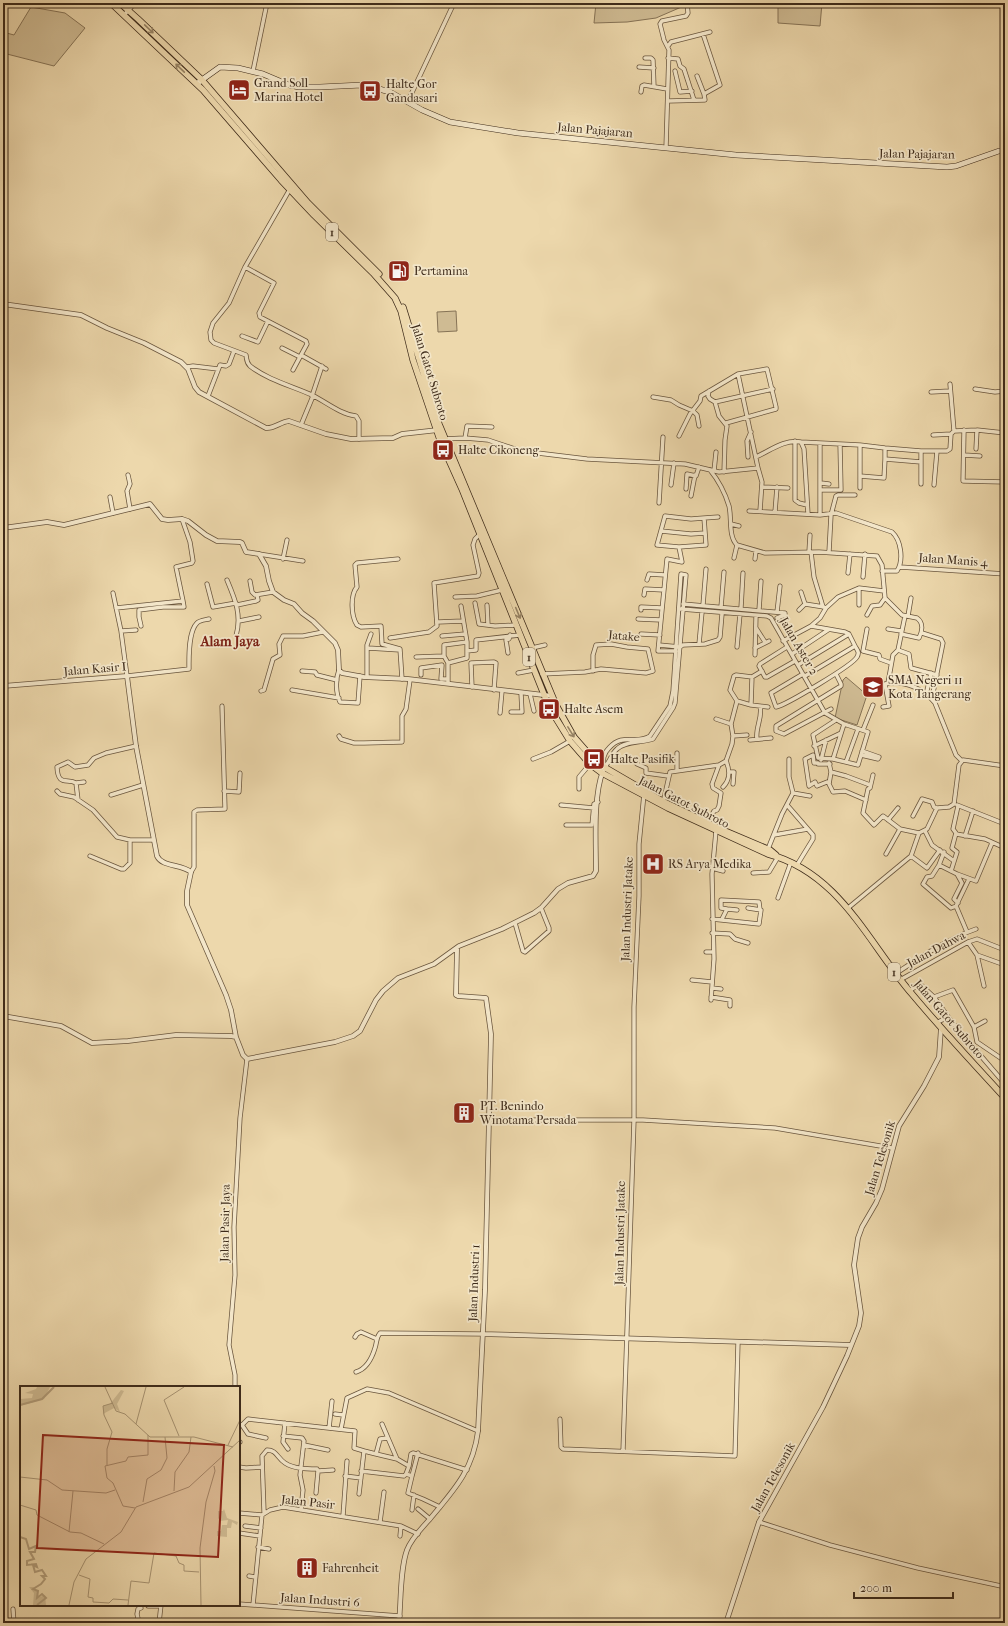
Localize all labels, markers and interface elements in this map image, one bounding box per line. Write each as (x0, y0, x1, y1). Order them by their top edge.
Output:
one-way arrow (144, 24, 154, 34)
one-way arrow (175, 63, 185, 73)
place label: Grand Soll Marina Hotel (254, 76, 324, 104)
hotel icon: Grand Soll Marina Hotel (226, 77, 252, 103)
place label: Halte Gor Gandasari (386, 77, 438, 105)
bus stop icon: Halte Gor Gandasari (357, 78, 383, 104)
street label: Jalan Pajajaran (556, 120, 633, 140)
street label: Jalan Pajajaran (878, 146, 955, 162)
road number: 1 (326, 223, 338, 241)
fuel station icon: Pertamina (386, 258, 412, 284)
place label: Pertamina (414, 264, 468, 278)
street label: Jalan Gatot Subroto (408, 321, 451, 422)
bus stop icon: Halte Cikoneng (430, 437, 456, 463)
place label: Halte Cikoneng (458, 443, 539, 457)
street label: Jalan Manis 4 (917, 551, 989, 569)
one-way arrow (515, 607, 522, 619)
street label: Jalan Aster 2 (776, 614, 821, 677)
street label: Jatake (607, 628, 640, 644)
district label: Alam Jaya (199, 633, 260, 650)
road number: 1 (523, 648, 535, 666)
street label: Jalan Kasir I (62, 659, 127, 679)
place label: SMA Negeri 11 Kota Tangerang (888, 673, 972, 701)
school or university icon: SMA Negeri 11 Kota Tangerang (860, 674, 886, 700)
bus stop icon: Halte Asem (536, 696, 562, 722)
place label: Halte Asem (564, 702, 623, 716)
one-way arrow (567, 726, 575, 738)
bus stop icon: Halte Pasifik (581, 746, 607, 772)
place label: Halte Pasifik (610, 752, 675, 766)
street label: Jalan Gatot Subroto (635, 773, 732, 831)
hospital icon: RS Arya Medika (640, 851, 666, 877)
street label: Jalan Industri Jatake (618, 856, 636, 963)
place label: RS Arya Medika (668, 857, 752, 871)
street label: Jalan Dahwa (904, 928, 968, 971)
road number: 1 (888, 963, 900, 981)
street label: Jalan Gatot Subroto (910, 976, 987, 1061)
place label: PT. Benindo Winotama Persada (479, 1099, 577, 1127)
building icon: PT. Benindo Winotama Persada (451, 1100, 477, 1126)
street label: Jalan Telesonik (862, 1118, 898, 1198)
street label: Jalan Industri Jatake (612, 1181, 628, 1286)
street label: Jalan Pasir Jaya (217, 1183, 233, 1263)
street label: Jalan Industri 1 (466, 1244, 482, 1323)
inset map (20, 1386, 240, 1606)
street label: Jalan Telesonik (748, 1439, 798, 1515)
street label: Jalan Pasir (279, 1492, 336, 1512)
building icon: Fahrenheit (294, 1555, 320, 1581)
place label: Fahrenheit (322, 1561, 380, 1575)
scale bar (854, 1574, 953, 1600)
text: 200 m (860, 1581, 892, 1595)
street label: Jalan Industri 6 (279, 1590, 361, 1610)

